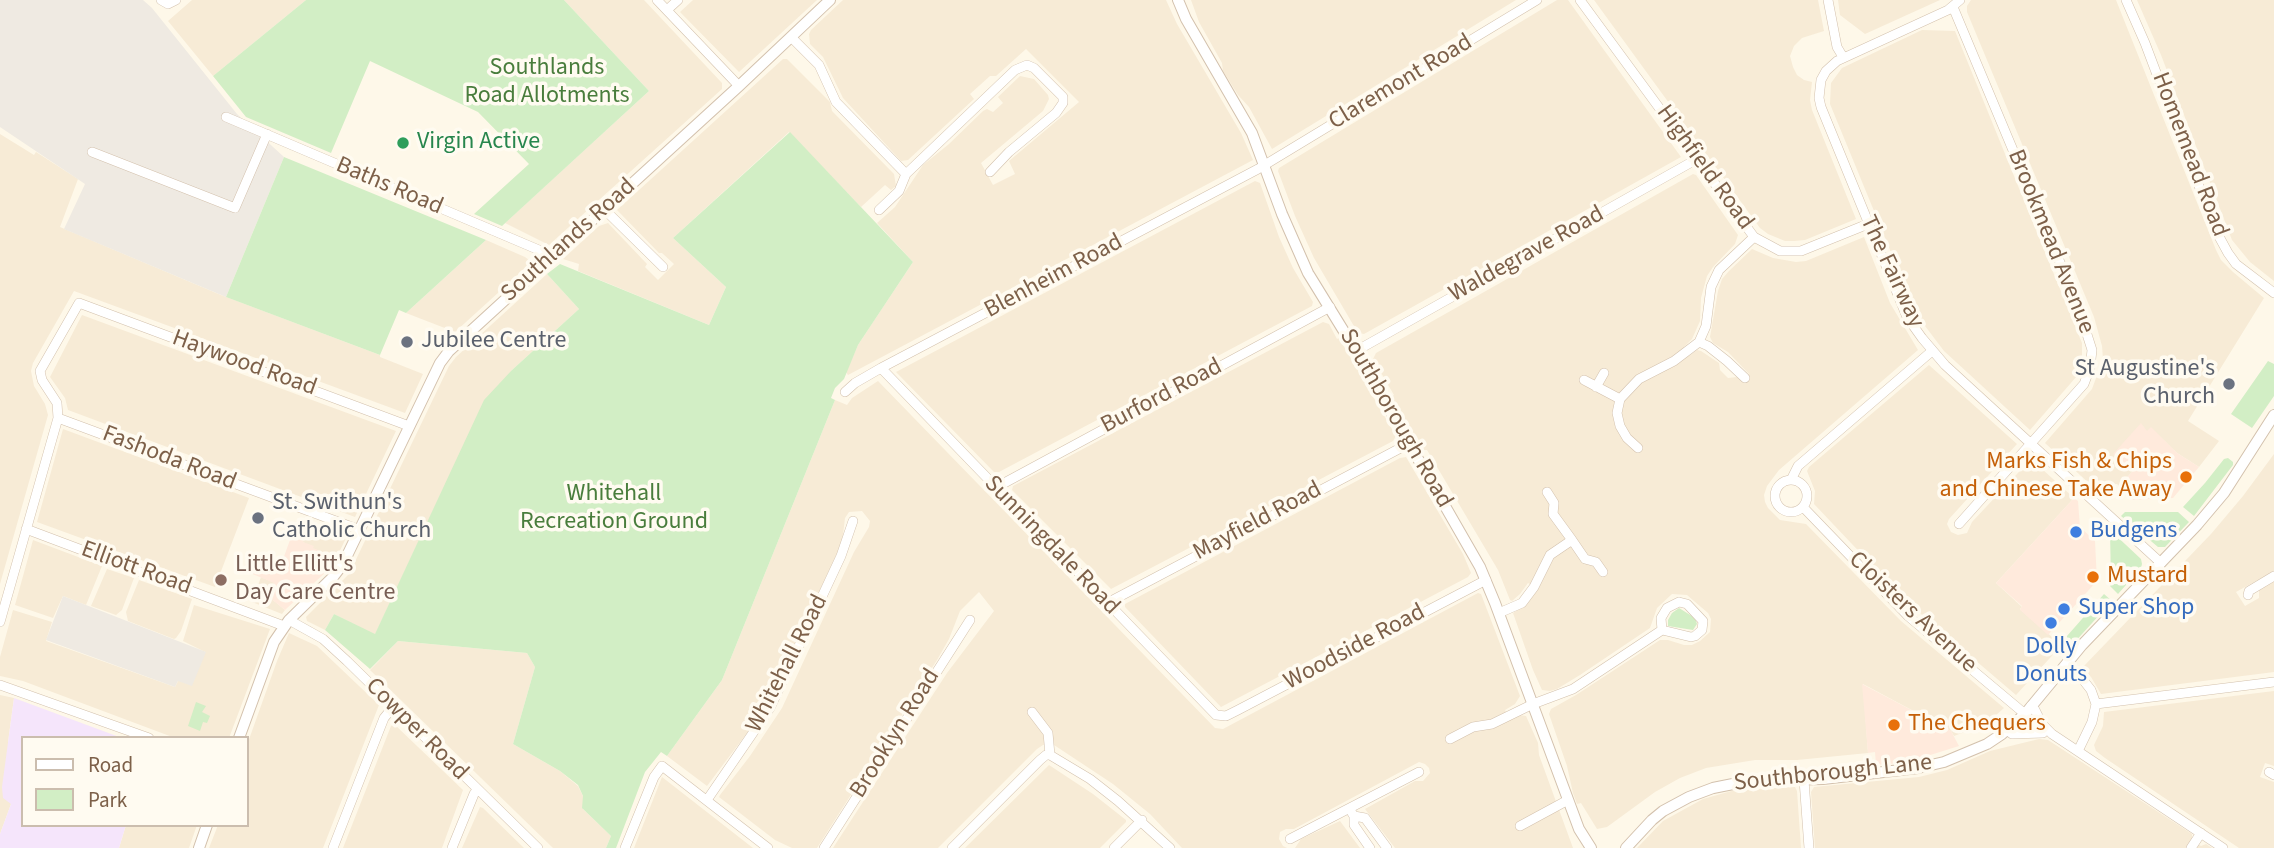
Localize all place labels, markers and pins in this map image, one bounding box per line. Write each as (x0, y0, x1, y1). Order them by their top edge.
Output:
place label: Virgin Active (417, 129, 540, 157)
marker: Virgin Active (395, 135, 411, 151)
place label: Jubilee Centre (421, 328, 566, 356)
marker: Jubilee Centre (399, 334, 415, 350)
place label: St Augustine's Church (2075, 356, 2215, 412)
marker: St Augustine's Church (2221, 376, 2237, 392)
place label: Marks Fish & Chips and Chinese Take Away (1940, 449, 2172, 505)
marker: Marks Fish & Chips and Chinese Take Away (2178, 469, 2194, 485)
place label: St. Swithun's Catholic Church (272, 490, 431, 546)
marker: St. Swithun's Catholic Church (250, 510, 266, 526)
place label: Budgens (2090, 518, 2177, 546)
marker: Budgens (2068, 524, 2084, 540)
place label: Little Ellitt's Day Care Centre (235, 552, 395, 608)
place label: Mustard (2107, 563, 2188, 591)
marker: Mustard (2085, 569, 2101, 585)
marker: Little Ellitt's Day Care Centre (213, 572, 229, 588)
place label: Super Shop (2078, 595, 2194, 623)
marker: Super Shop (2056, 601, 2072, 617)
marker: Dolly Donuts (2043, 615, 2059, 631)
place label: Dolly Donuts (2015, 634, 2087, 690)
place label: The Chequers (1908, 711, 2046, 739)
marker: The Chequers (1886, 717, 1902, 733)

